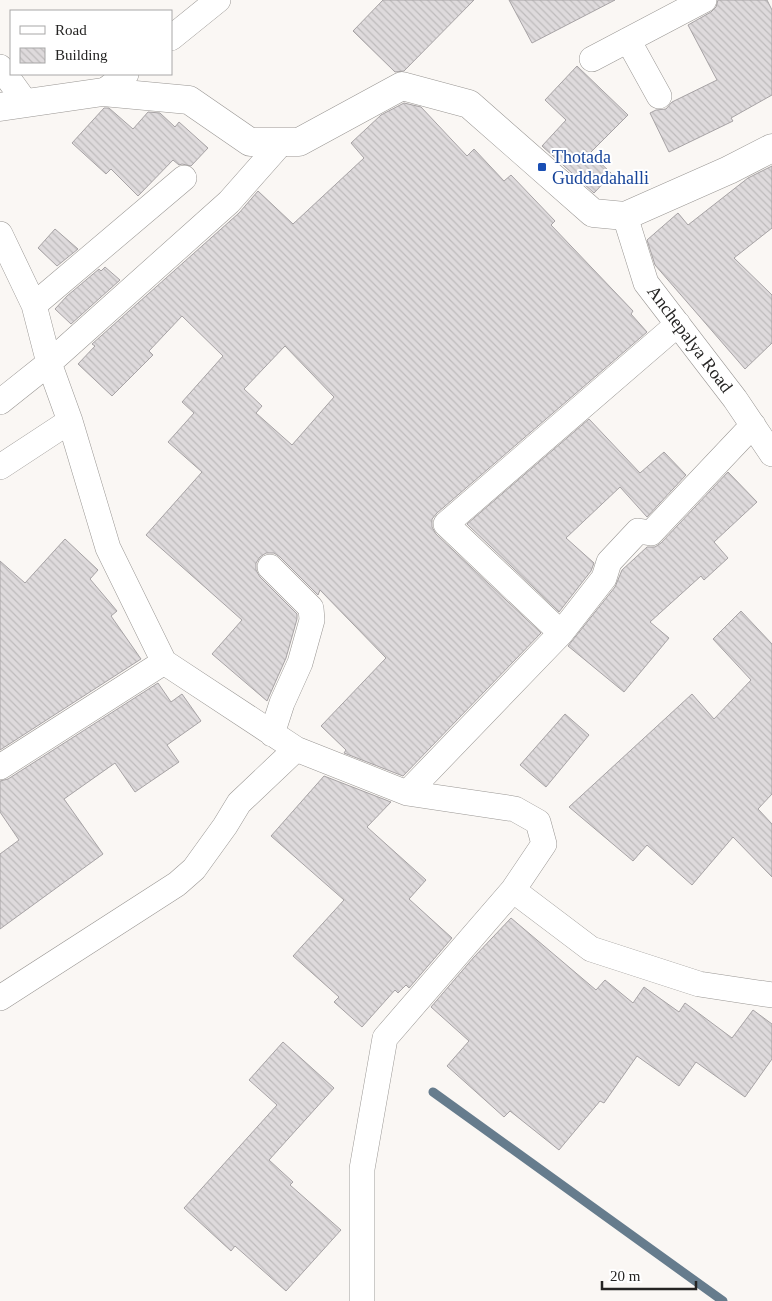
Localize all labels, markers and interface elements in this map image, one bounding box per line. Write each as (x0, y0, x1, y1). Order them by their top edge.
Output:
legend (10, 10, 172, 75)
text: Road (55, 22, 87, 38)
text: Building (55, 47, 108, 63)
place label: Thotada Guddadahalli (552, 147, 649, 188)
marker: Thotada Guddadahalli (536, 161, 548, 173)
street label: Anchepalya Road (643, 282, 737, 396)
scale bar (602, 1258, 696, 1290)
text: 20 m (610, 1268, 641, 1284)

